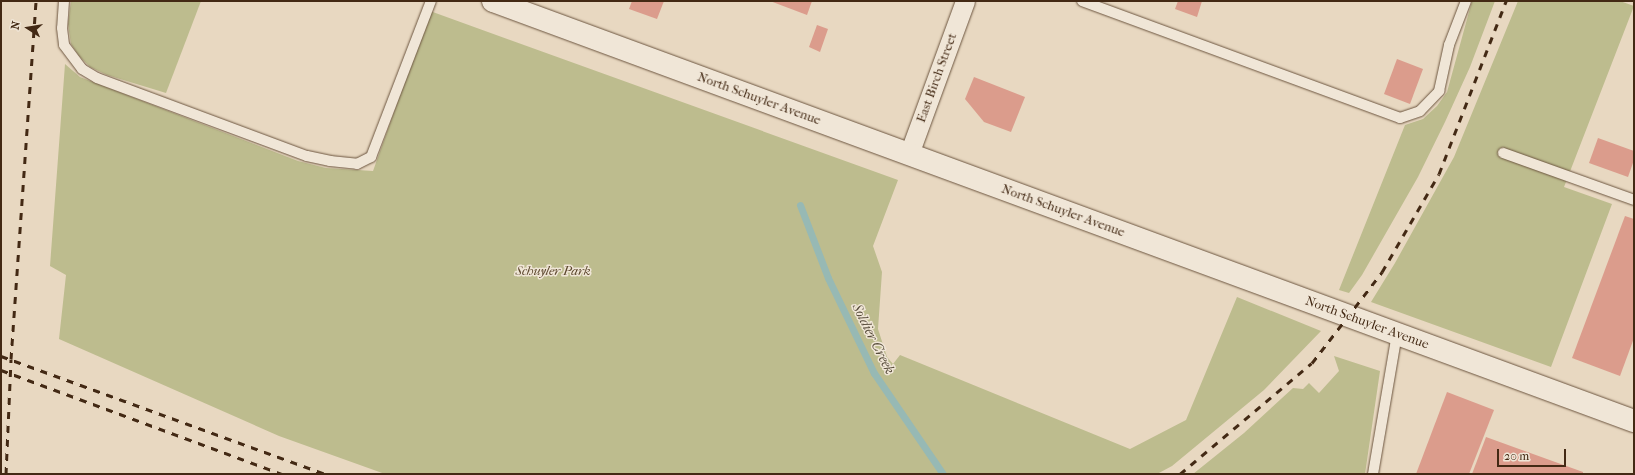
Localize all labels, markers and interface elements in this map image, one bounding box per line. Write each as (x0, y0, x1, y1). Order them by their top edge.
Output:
north arrow (8, 8, 48, 48)
text: N (9, 20, 23, 31)
street label: East Birch Street (914, 31, 960, 125)
street label: North Schuyler Avenue (695, 69, 823, 129)
street label: North Schuyler Avenue (999, 181, 1127, 241)
park label: Schuyler Park (515, 263, 591, 279)
street label: North Schuyler Avenue (1303, 293, 1431, 353)
water label: Soldier Creek (848, 301, 898, 377)
scale bar (1499, 441, 1568, 467)
text: 20 m (1504, 449, 1529, 463)

